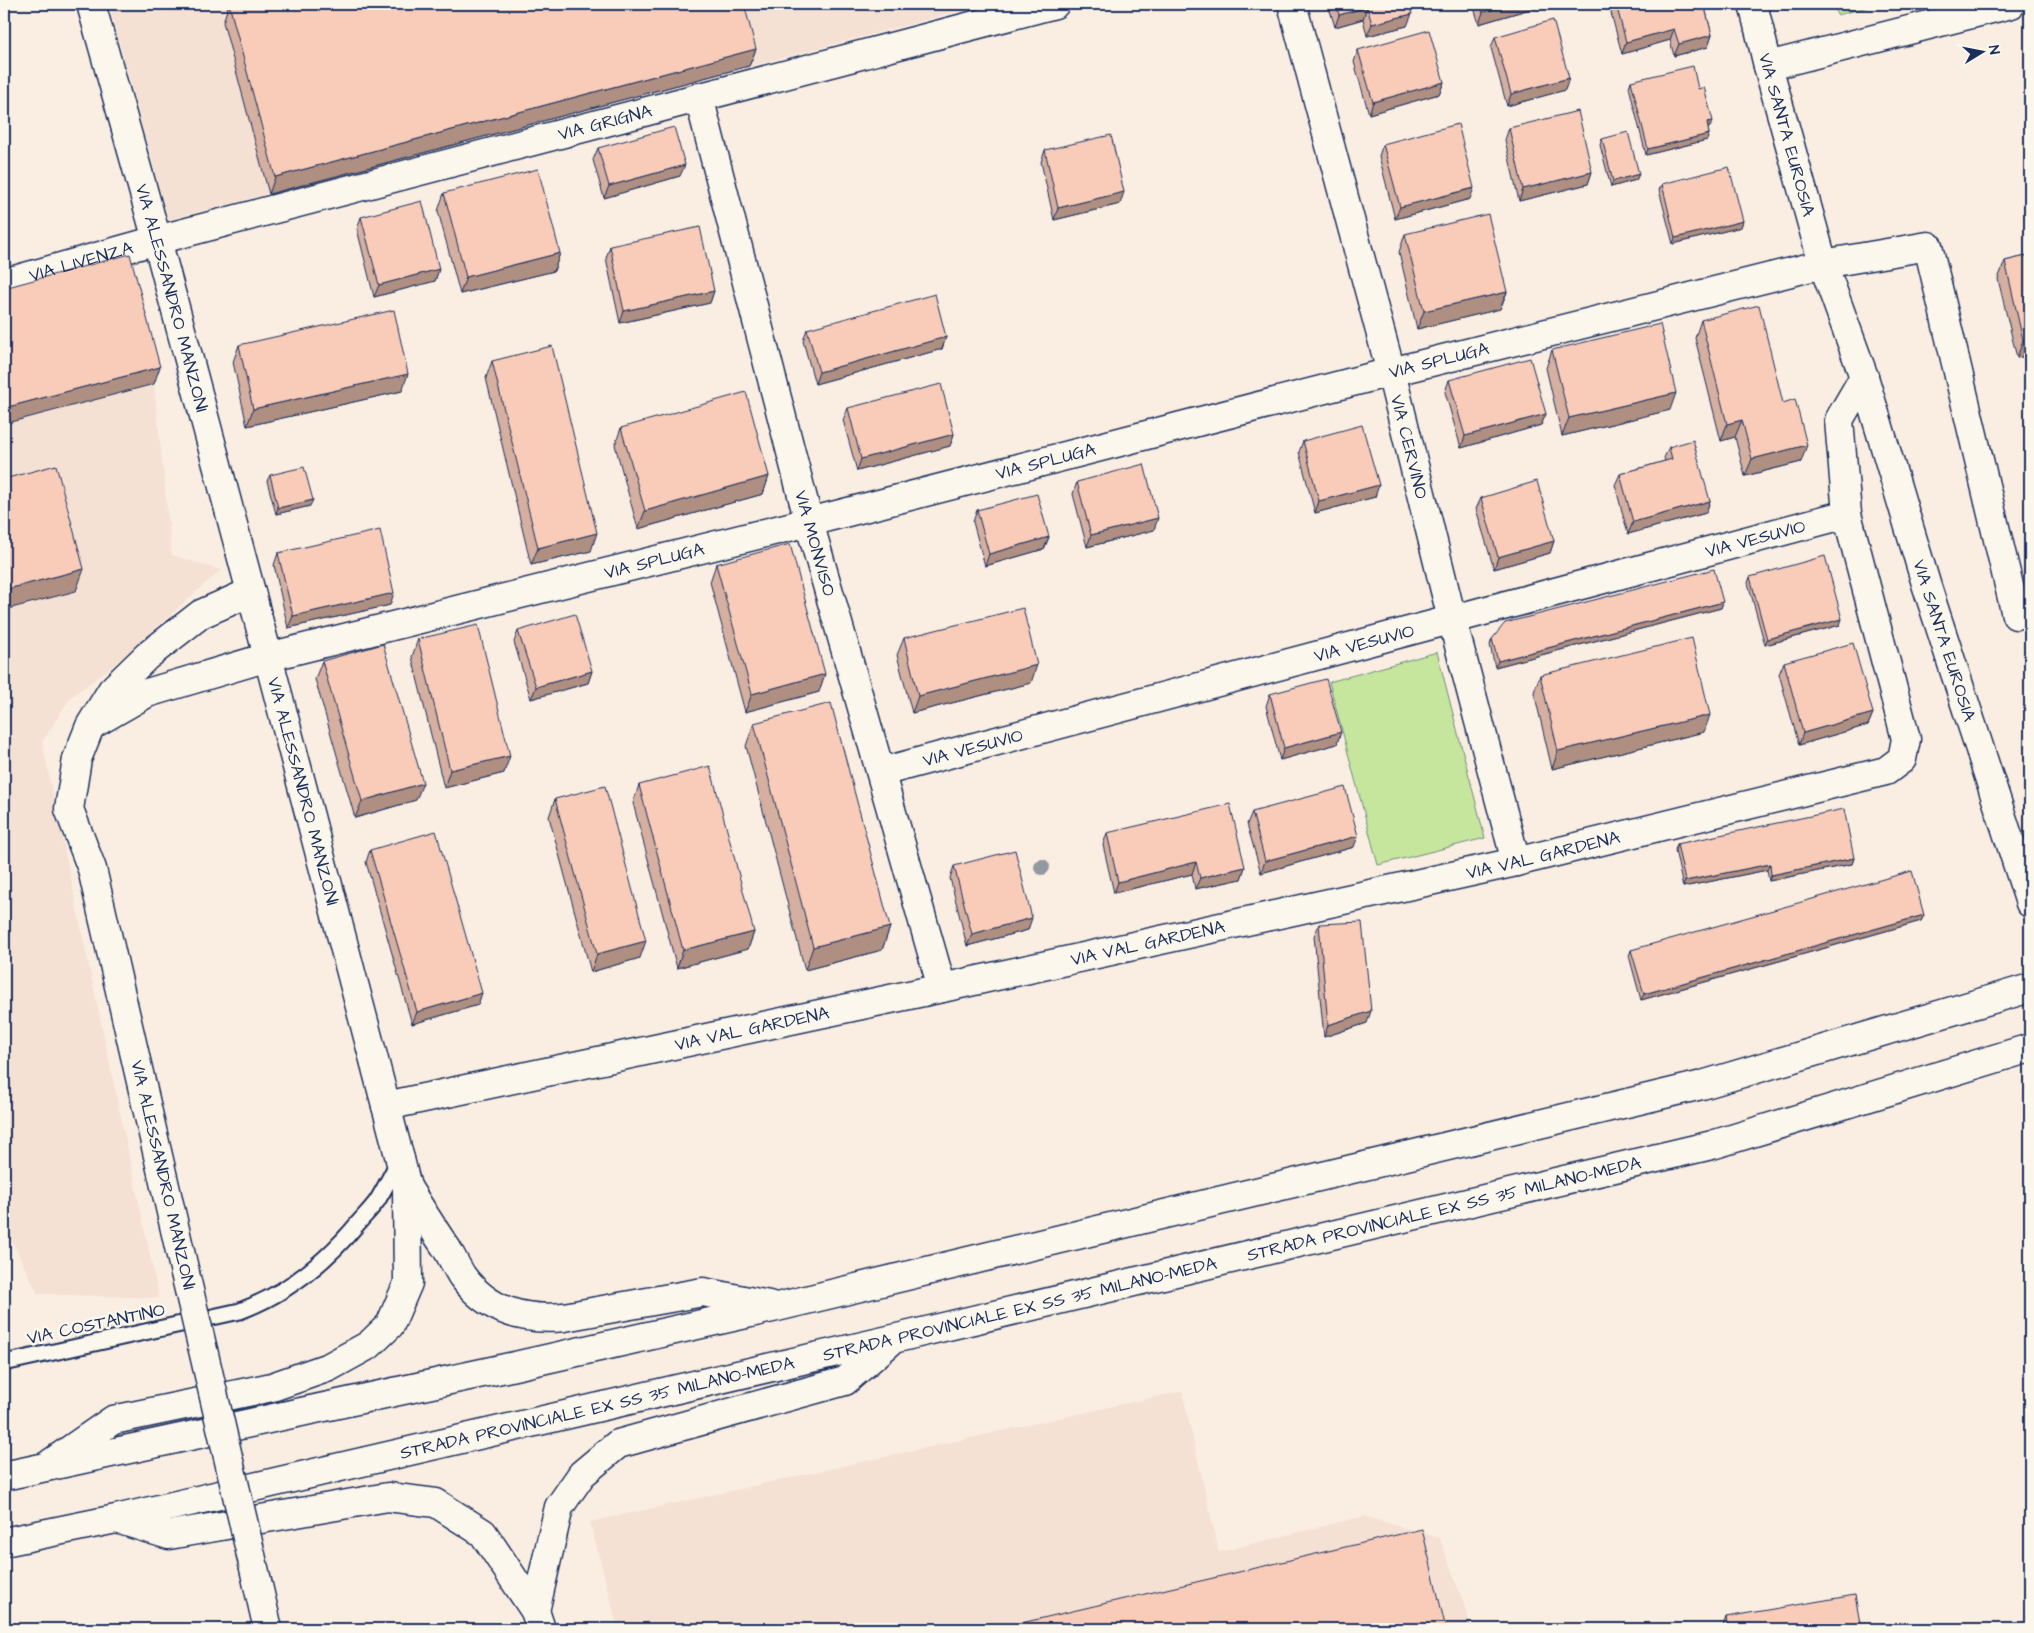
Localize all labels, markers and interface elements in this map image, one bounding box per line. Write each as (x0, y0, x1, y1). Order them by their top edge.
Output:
north arrow (1956, 28, 2006, 78)
text: N (1983, 44, 2004, 56)
street label: VIA SANTA EUROSIA (1753, 50, 1822, 220)
street label: VIA GRIGNA (555, 98, 655, 147)
street label: VIA ALESSANDRO MANZONI (129, 181, 215, 415)
street label: VIA LIVENZA (26, 235, 136, 288)
street label: VIA SPLUGA (1386, 335, 1492, 385)
street label: VIA CERVINO (1385, 392, 1434, 501)
street label: VIA SPLUGA (993, 436, 1099, 486)
street label: VIA MONVISO (789, 488, 842, 599)
street label: VIA VESUVIO (1703, 513, 1808, 564)
street label: VIA SPLUGA (601, 536, 707, 585)
street label: VIA SANTA EUROSIA (1907, 557, 1983, 725)
street label: VIA VESUVIO (1311, 618, 1417, 668)
street label: VIA ALESSANDRO MANZONI (261, 674, 345, 908)
street label: VIA VESUVIO (920, 722, 1026, 773)
street label: VIA VAL GARDENA (1464, 824, 1623, 885)
street label: VIA VAL GARDENA (1068, 914, 1228, 972)
street label: VIA VAL GARDENA (672, 1000, 832, 1057)
street label: VIA ALESSANDRO MANZONI (124, 1058, 202, 1292)
street label: STRADA PROVINCIALE EX SS 35 MILANO-MEDA (1244, 1150, 1644, 1267)
street label: STRADA PROVINCIALE EX SS 35 MILANO-MEDA (820, 1250, 1220, 1367)
street label: VIA COSTANTINO (25, 1297, 167, 1351)
street label: STRADA PROVINCIALE EX SS 35 MILANO-MEDA (397, 1350, 797, 1465)

